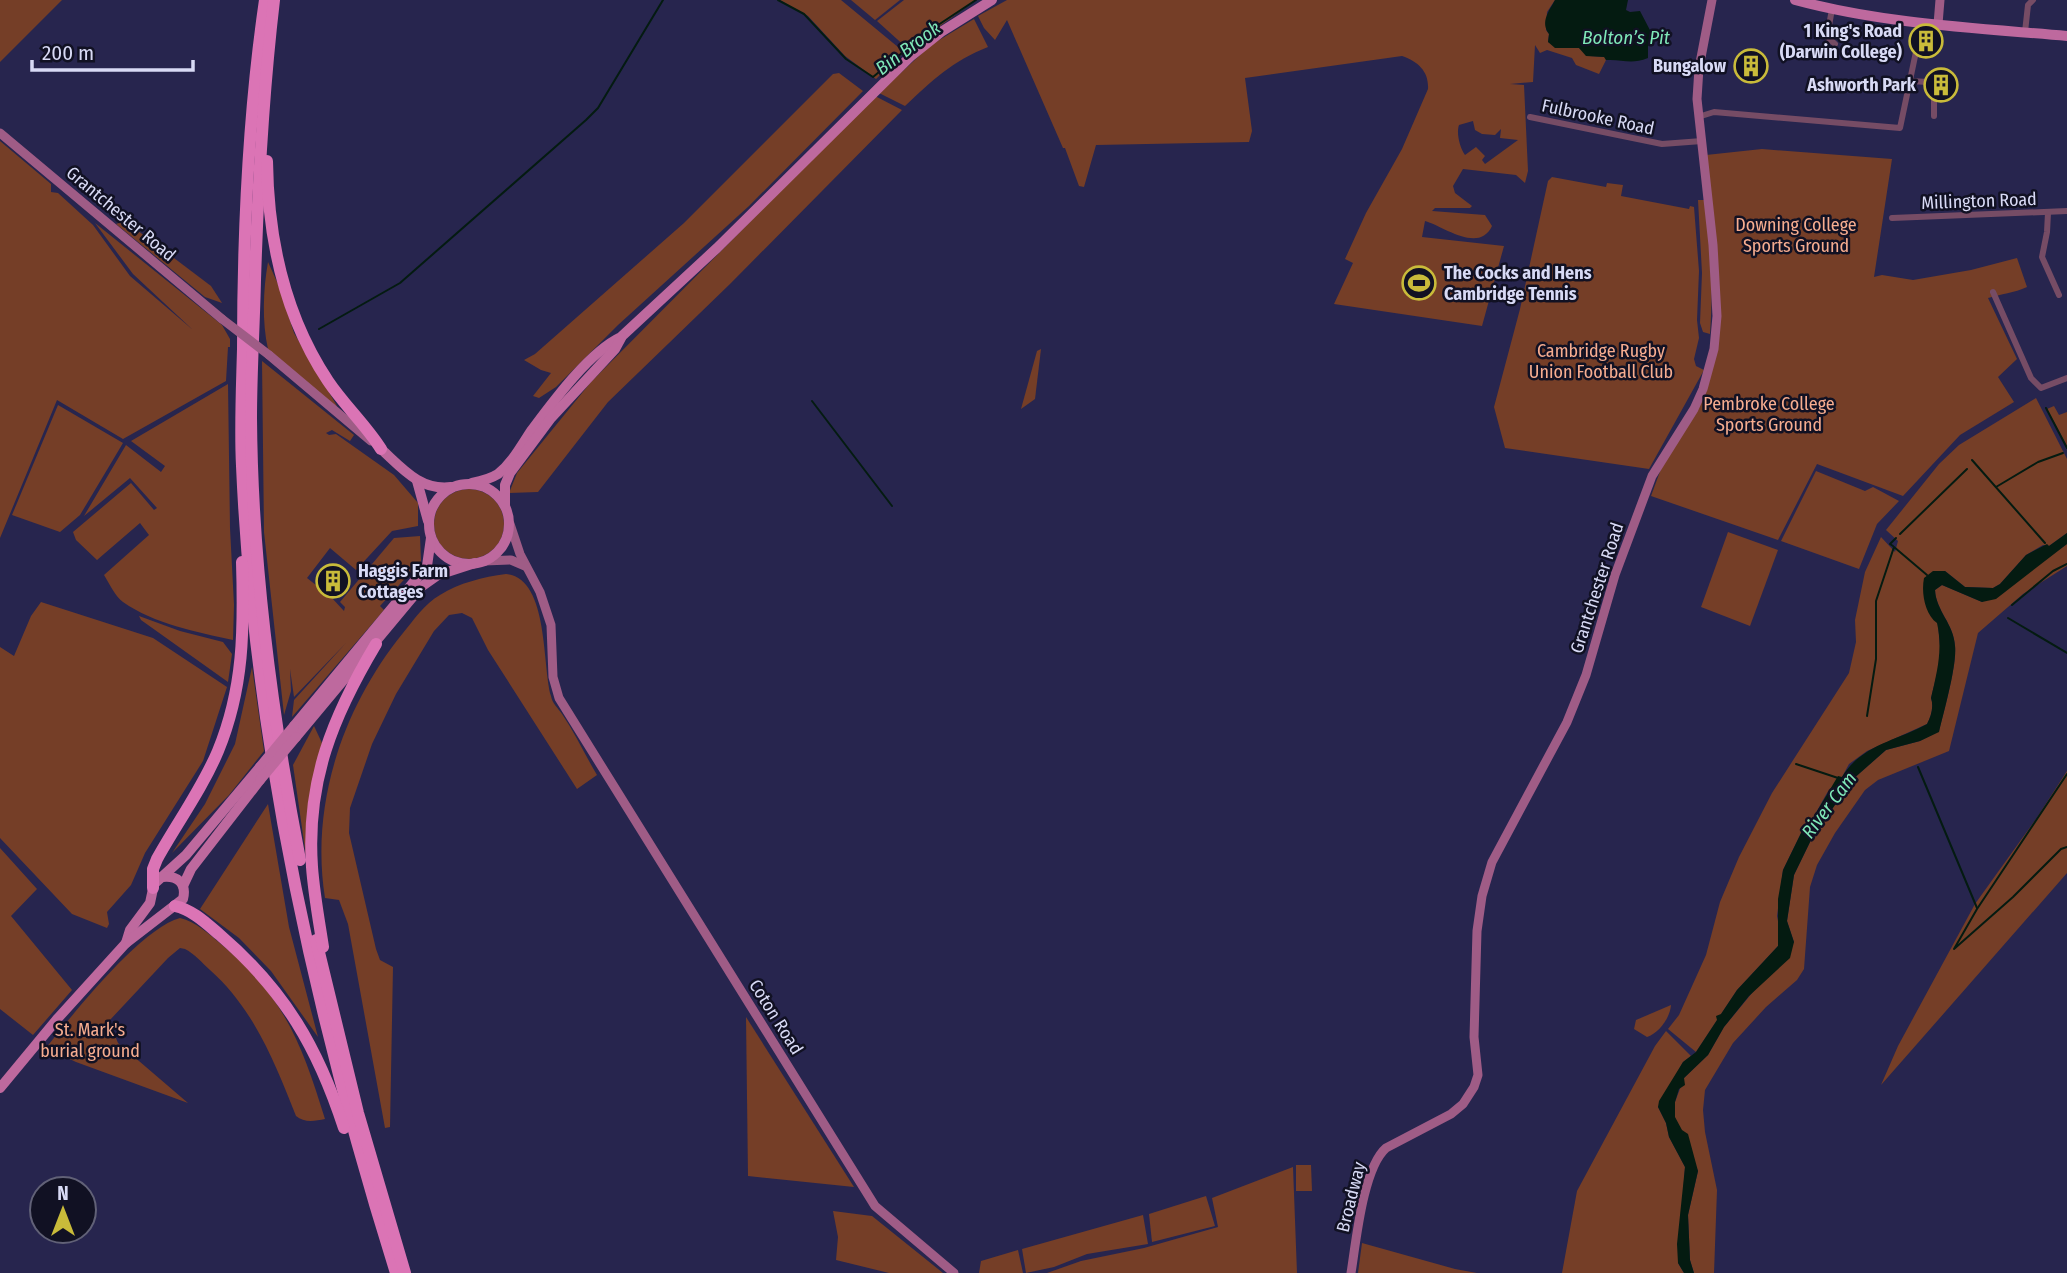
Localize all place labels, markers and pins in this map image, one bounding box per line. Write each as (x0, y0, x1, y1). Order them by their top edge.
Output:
place label: 1 King's Road (Darwin College) (1780, 20, 1903, 63)
building icon: 1 King's Road (Darwin College) (1907, 22, 1945, 60)
building icon: Bungalow (1732, 47, 1770, 85)
place label: Bungalow (1653, 55, 1727, 77)
building icon: Ashworth Park (1922, 66, 1960, 104)
place label: Ashworth Park (1806, 74, 1917, 96)
place label: The Cocks and Hens Cambridge Tennis (1444, 262, 1592, 305)
sports icon: The Cocks and Hens Cambridge Tennis (1400, 264, 1438, 302)
place label: Haggis Farm Cottages (358, 560, 448, 603)
building icon: Haggis Farm Cottages (314, 562, 352, 600)

